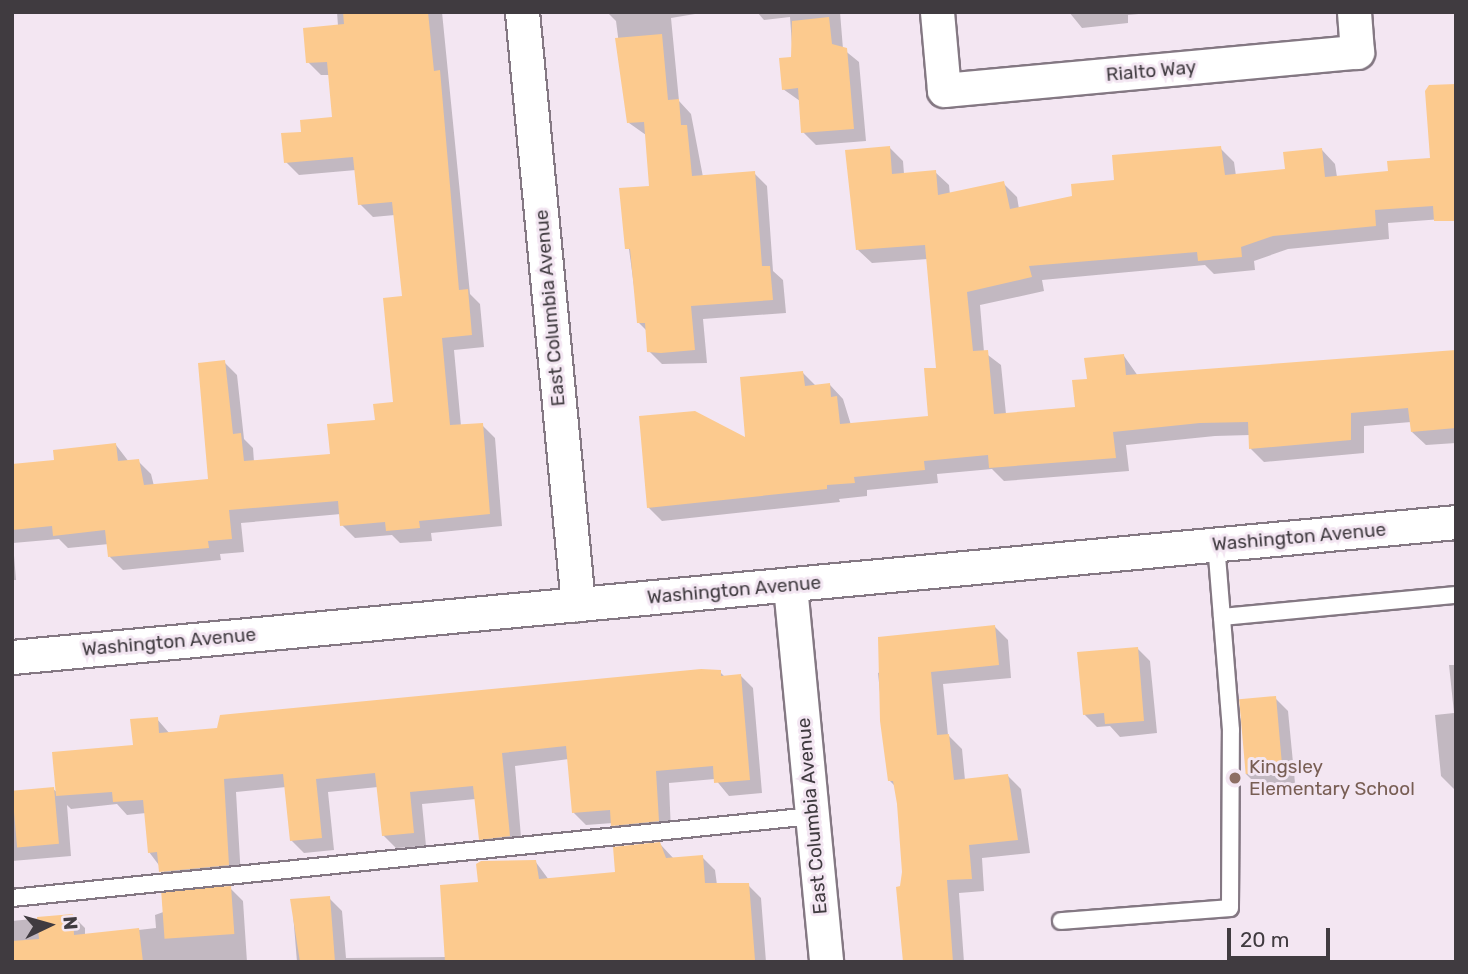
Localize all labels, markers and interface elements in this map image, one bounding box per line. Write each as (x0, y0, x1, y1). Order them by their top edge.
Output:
street label: Rialto Way (1105, 56, 1197, 86)
street label: East Columbia Avenue (530, 208, 570, 408)
street label: Washington Avenue (1211, 518, 1387, 556)
street label: Washington Avenue (646, 571, 822, 609)
street label: Washington Avenue (81, 623, 257, 661)
street label: East Columbia Avenue (792, 716, 832, 916)
place label: Kingsley Elementary School (1249, 756, 1415, 800)
marker: Kingsley Elementary School (1227, 770, 1243, 786)
north arrow (14, 890, 84, 960)
scale bar (1230, 914, 1333, 958)
text: N (58, 915, 82, 931)
text: 20 m (1240, 927, 1289, 952)

